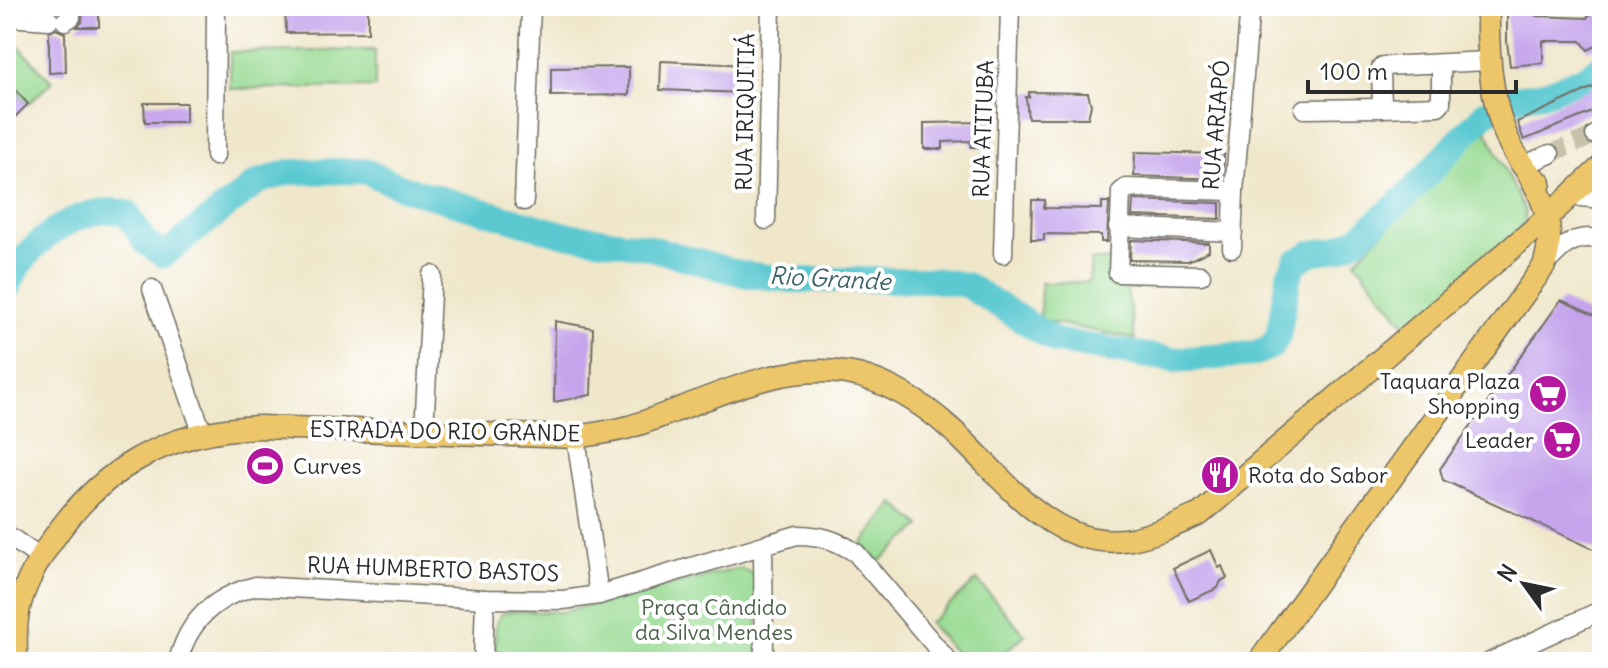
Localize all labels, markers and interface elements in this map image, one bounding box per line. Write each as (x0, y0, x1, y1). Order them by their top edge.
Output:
street label: RUA IRIQUITIÁ (730, 33, 760, 191)
scale bar (1308, 44, 1516, 94)
text: 100 m (1320, 56, 1388, 86)
street label: RUA ARIAPÓ (1196, 59, 1236, 191)
street label: RUA ATITUBA (967, 60, 999, 198)
water label: Rio Grande (769, 260, 893, 296)
place label: Taquara Plaza Shopping (1380, 367, 1520, 420)
supermarket icon: Taquara Plaza Shopping (1527, 373, 1569, 415)
street label: ESTRADA DO RIO GRANDE (309, 415, 581, 447)
supermarket icon: Leader (1541, 419, 1583, 461)
place label: Leader (1465, 426, 1534, 454)
sports icon: Curves (244, 445, 286, 487)
place label: Curves (293, 452, 362, 480)
restaurant icon: Rota do Sabor (1199, 454, 1241, 496)
place label: Rota do Sabor (1248, 461, 1388, 489)
north arrow (1484, 544, 1564, 624)
street label: RUA HUMBERTO BASTOS (307, 551, 559, 587)
text: N (1491, 559, 1523, 587)
park label: Praça Cândido da Silva Mendes (635, 593, 793, 646)

